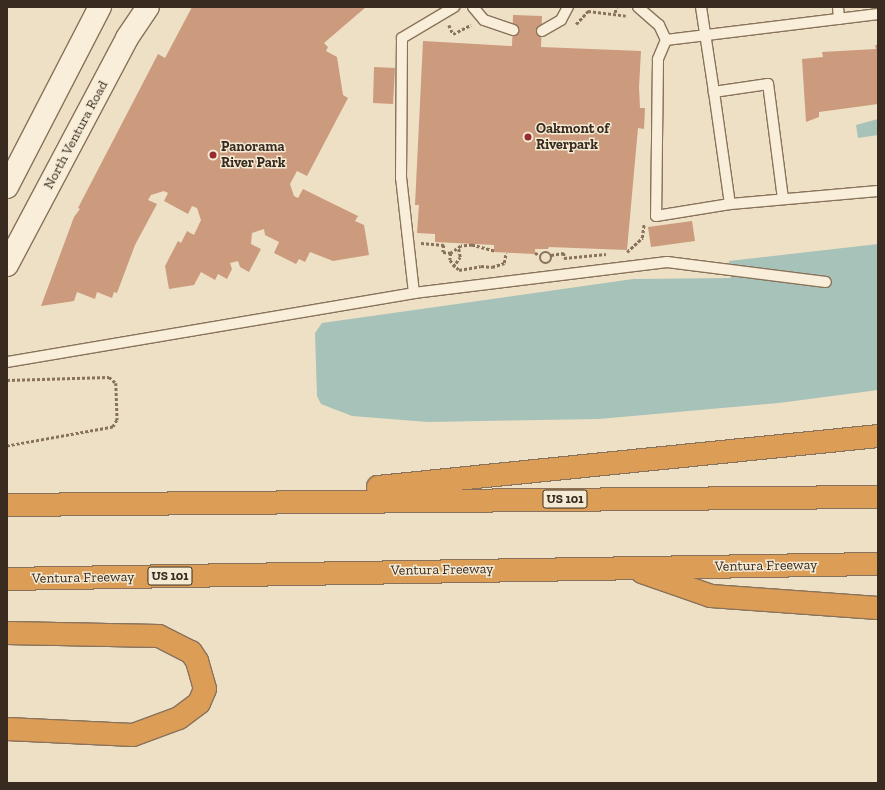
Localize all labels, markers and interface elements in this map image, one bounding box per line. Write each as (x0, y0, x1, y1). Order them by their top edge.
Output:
street label: North Ventura Road (40, 78, 112, 192)
place label: Oakmont of Riverpark (536, 121, 609, 154)
marker: Oakmont of Riverpark (523, 132, 533, 142)
place label: Panorama River Park (221, 139, 286, 172)
marker: Panorama River Park (208, 150, 218, 160)
road number: US 101 (542, 488, 588, 510)
street label: Ventura Freeway (715, 557, 817, 575)
street label: Ventura Freeway (391, 561, 493, 579)
road number: US 101 (147, 565, 193, 587)
street label: Ventura Freeway (32, 569, 134, 587)

